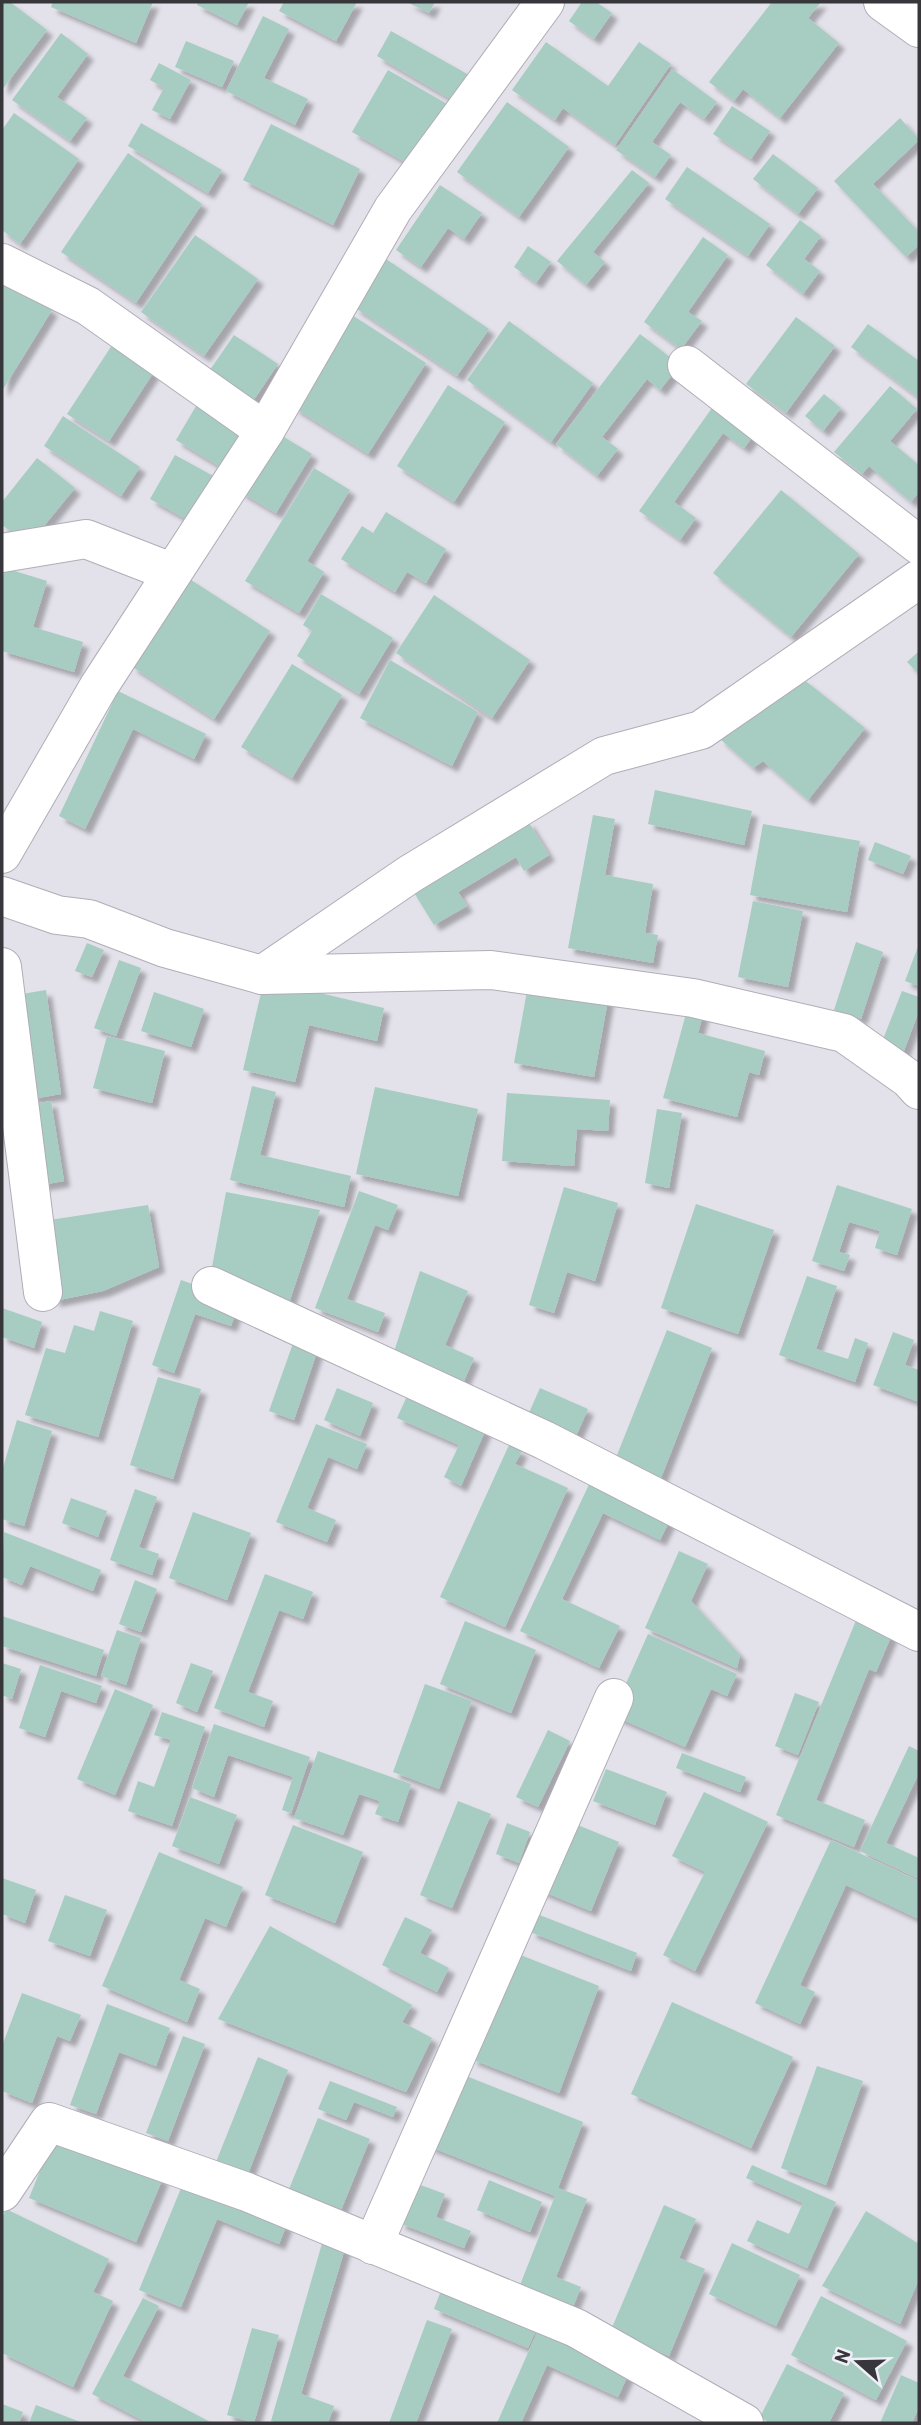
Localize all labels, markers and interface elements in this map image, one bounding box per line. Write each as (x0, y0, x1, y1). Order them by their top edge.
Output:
north arrow (823, 2327, 893, 2397)
text: N (829, 2346, 855, 2366)

